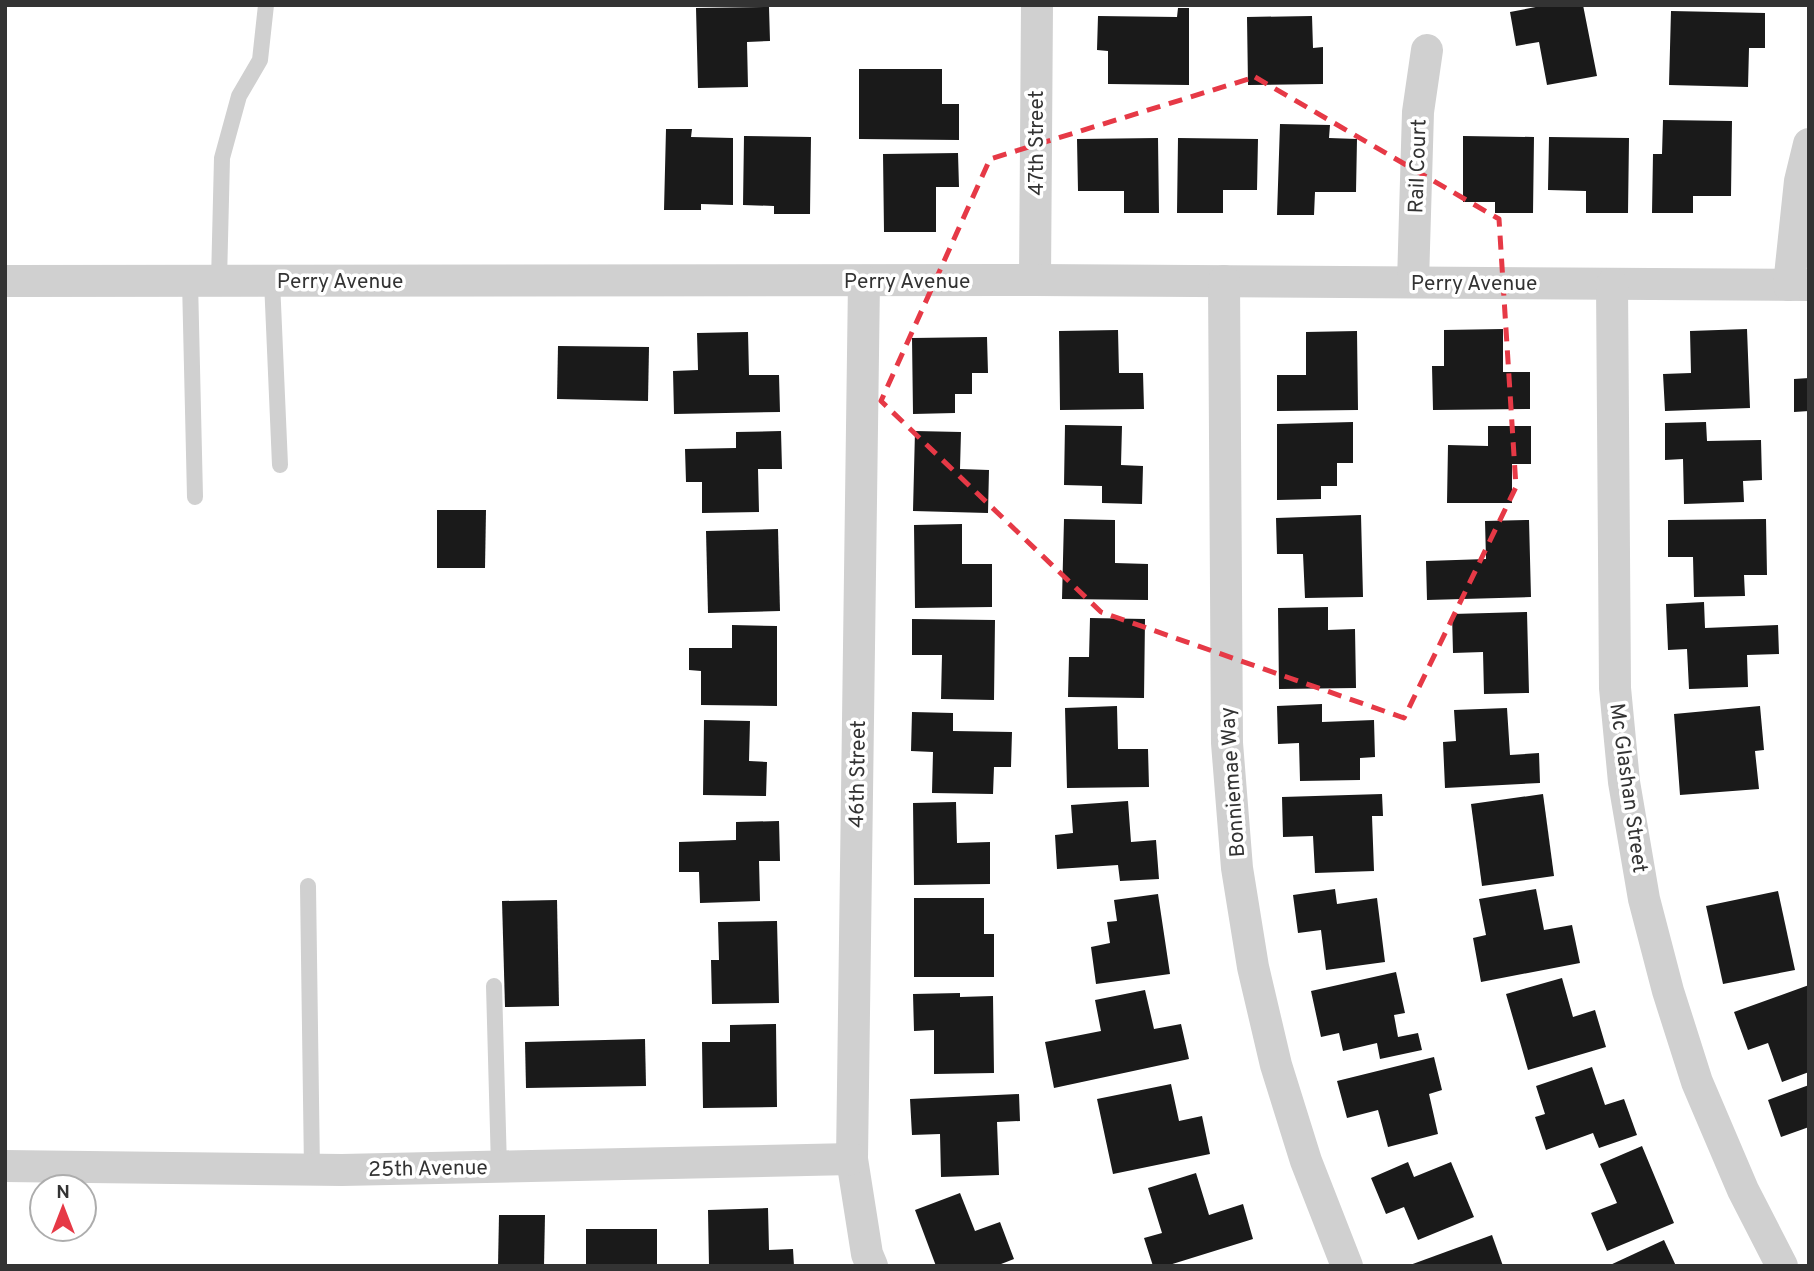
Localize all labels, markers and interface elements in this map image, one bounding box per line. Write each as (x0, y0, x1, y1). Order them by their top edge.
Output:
street label: 47th Street (1024, 90, 1051, 196)
street label: Rail Court (1403, 118, 1434, 214)
street label: Perry Avenue (277, 269, 403, 296)
street label: Perry Avenue (844, 269, 970, 296)
street label: Perry Avenue (1411, 271, 1537, 298)
street label: Mc Glashan Street (1602, 702, 1653, 875)
street label: Bonniemae Way (1215, 706, 1252, 858)
street label: 46th Street (844, 720, 873, 828)
street label: 25th Avenue (368, 1155, 488, 1184)
north arrow (28, 1173, 98, 1243)
text: N (56, 1181, 70, 1205)

